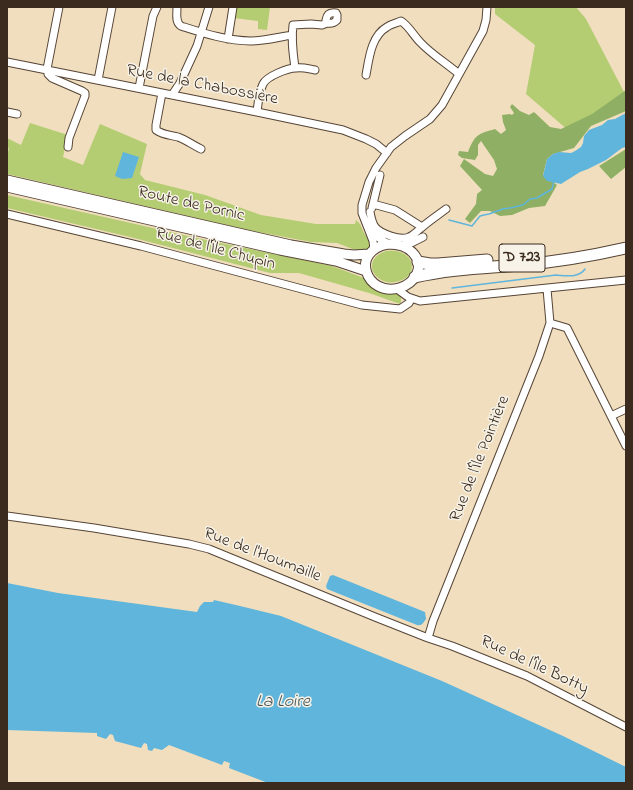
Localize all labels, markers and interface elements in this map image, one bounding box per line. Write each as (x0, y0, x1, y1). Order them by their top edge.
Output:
street label: Rue de la Chabossière (125, 61, 279, 111)
street label: Route de Pornic (136, 183, 246, 227)
street label: Rue de l'Île Chupin (153, 224, 277, 276)
road number: D 723 (499, 244, 545, 272)
street label: Rue de l'Île Pointière (446, 393, 516, 525)
street label: Rue de l'Houmaille (200, 524, 324, 588)
street label: Rue de l'Île Botty (477, 632, 591, 700)
water label: La Loire (256, 692, 310, 714)

